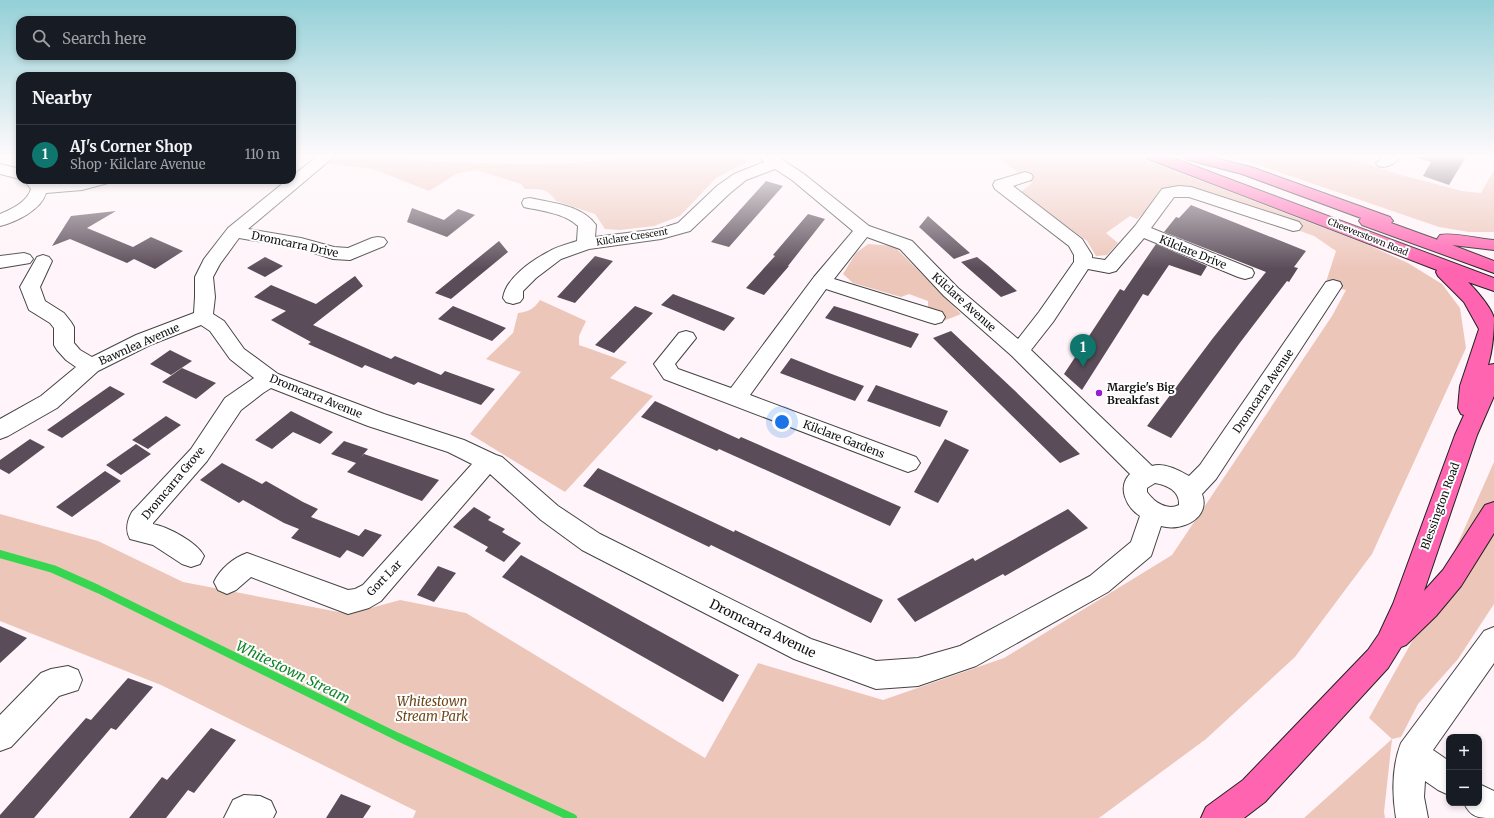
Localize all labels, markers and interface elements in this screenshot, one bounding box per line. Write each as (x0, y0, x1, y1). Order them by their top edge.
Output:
search box (16, 16, 296, 60)
icon: search (30, 27, 52, 49)
text: Search here (62, 29, 146, 48)
text: Nearby (32, 87, 92, 109)
text: AJ's Corner Shop (70, 137, 192, 156)
text: 1 (42, 146, 48, 163)
text: 110 m (245, 146, 280, 163)
text: Shop · Kilclare Avenue (70, 156, 206, 173)
street label: Cheeverstown Road (1326, 215, 1411, 258)
street label: Kilclare Crescent (595, 225, 669, 248)
street label: Dromcarra Drive (250, 228, 340, 260)
street label: Kilclare Drive (1157, 232, 1229, 272)
street label: Kilclare Avenue (929, 270, 999, 335)
street label: Bawnlea Avenue (97, 320, 182, 368)
pin: 1 (1070, 334, 1096, 367)
street label: Dromcarra Avenue (1230, 346, 1297, 436)
street label: Dromcarra Avenue (268, 371, 365, 421)
place label: Margie's Big Breakfast (1107, 380, 1175, 407)
marker: Margie's Big Breakfast (1094, 388, 1104, 398)
your location (772, 412, 792, 432)
street label: Kilclare Gardens (801, 417, 887, 461)
street label: Dromcarra Grove (138, 444, 208, 522)
street label: Blessington Road (1418, 460, 1462, 552)
street label: Gort Lar (364, 557, 405, 599)
street label: Dromcarra Avenue (707, 595, 819, 662)
water label: Whitestown Stream (233, 637, 353, 707)
park label: Whitestown Stream Park (396, 693, 468, 725)
map controls (1446, 734, 1482, 806)
button: + (1446, 734, 1482, 770)
button: − (1446, 770, 1482, 806)

